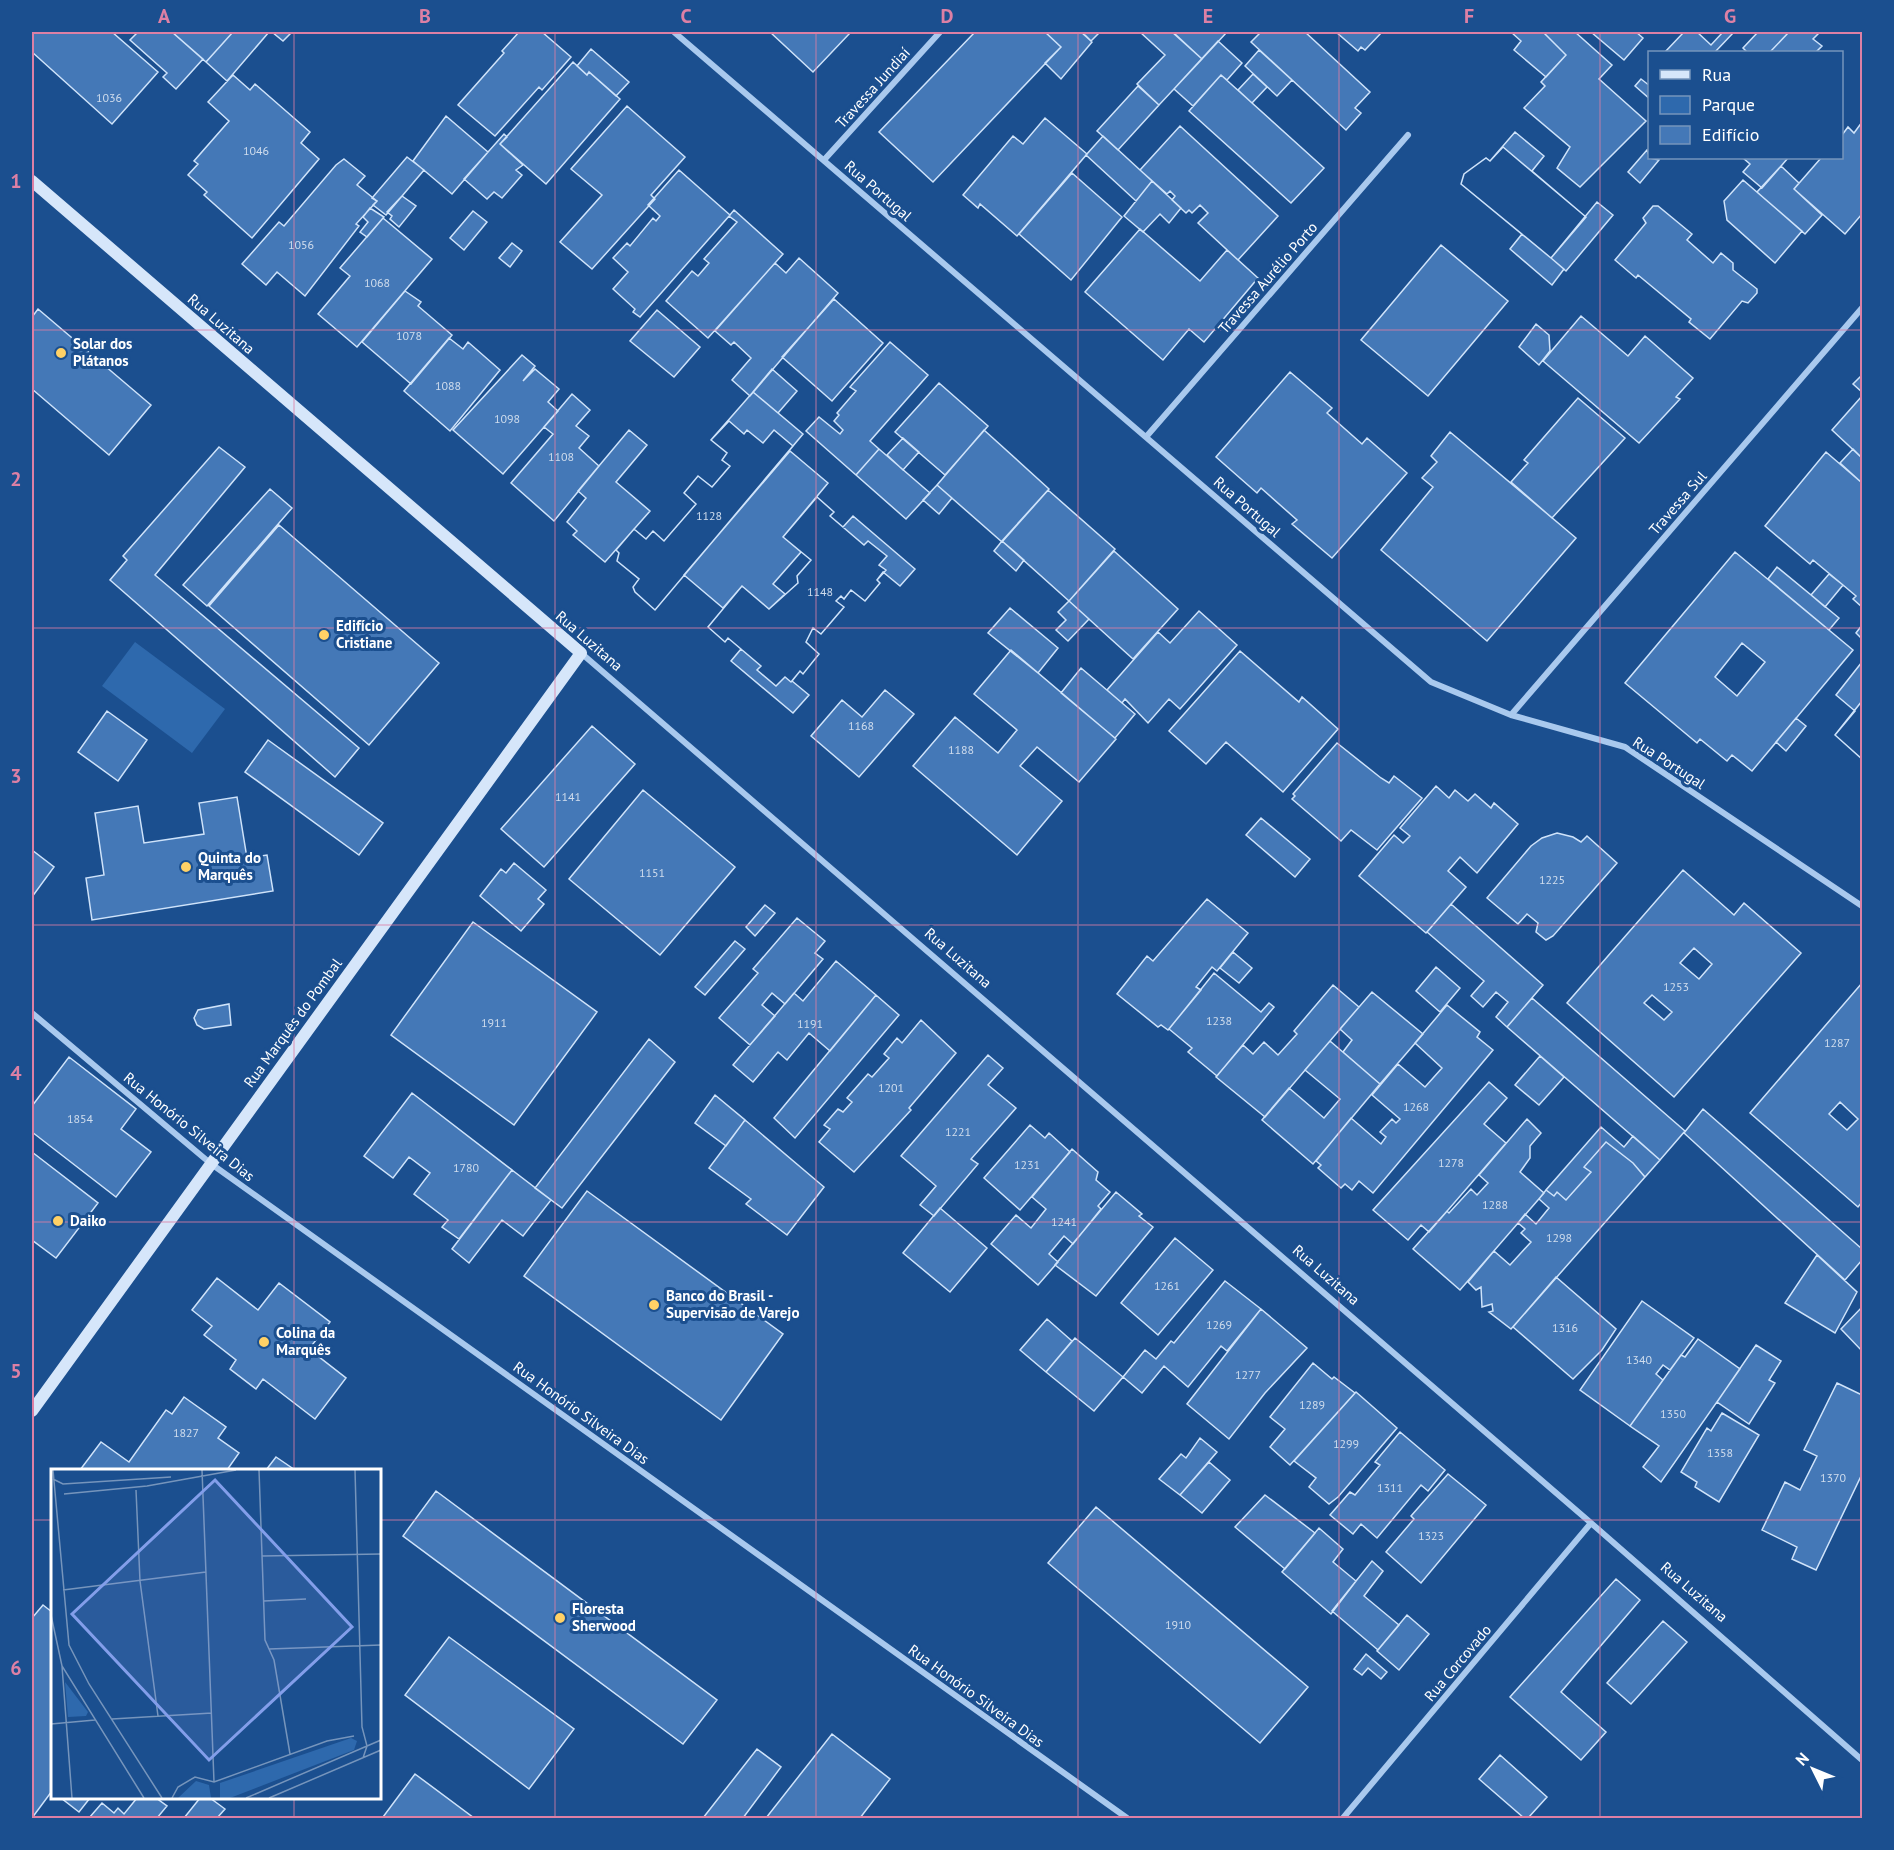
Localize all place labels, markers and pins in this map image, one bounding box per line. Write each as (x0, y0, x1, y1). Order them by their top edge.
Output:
place label: Solar dos Plátanos (73, 334, 132, 370)
marker: Solar dos Plátanos (54, 346, 68, 360)
place label: Edifício Cristiane (336, 616, 393, 652)
marker: Edifício Cristiane (317, 628, 331, 642)
place label: Quinta do Marquês (198, 848, 261, 884)
marker: Quinta do Marquês (179, 860, 193, 874)
place label: Daiko (70, 1211, 106, 1230)
marker: Daiko (51, 1214, 65, 1228)
place label: Banco do Brasil - Supervisão de Varejo (666, 1286, 799, 1322)
marker: Banco do Brasil - Supervisão de Varejo (647, 1298, 661, 1312)
place label: Colina da Marquês (276, 1323, 335, 1359)
marker: Colina da Marquês (257, 1335, 271, 1349)
place label: Floresta Sherwood (572, 1599, 636, 1635)
marker: Floresta Sherwood (553, 1611, 567, 1625)

